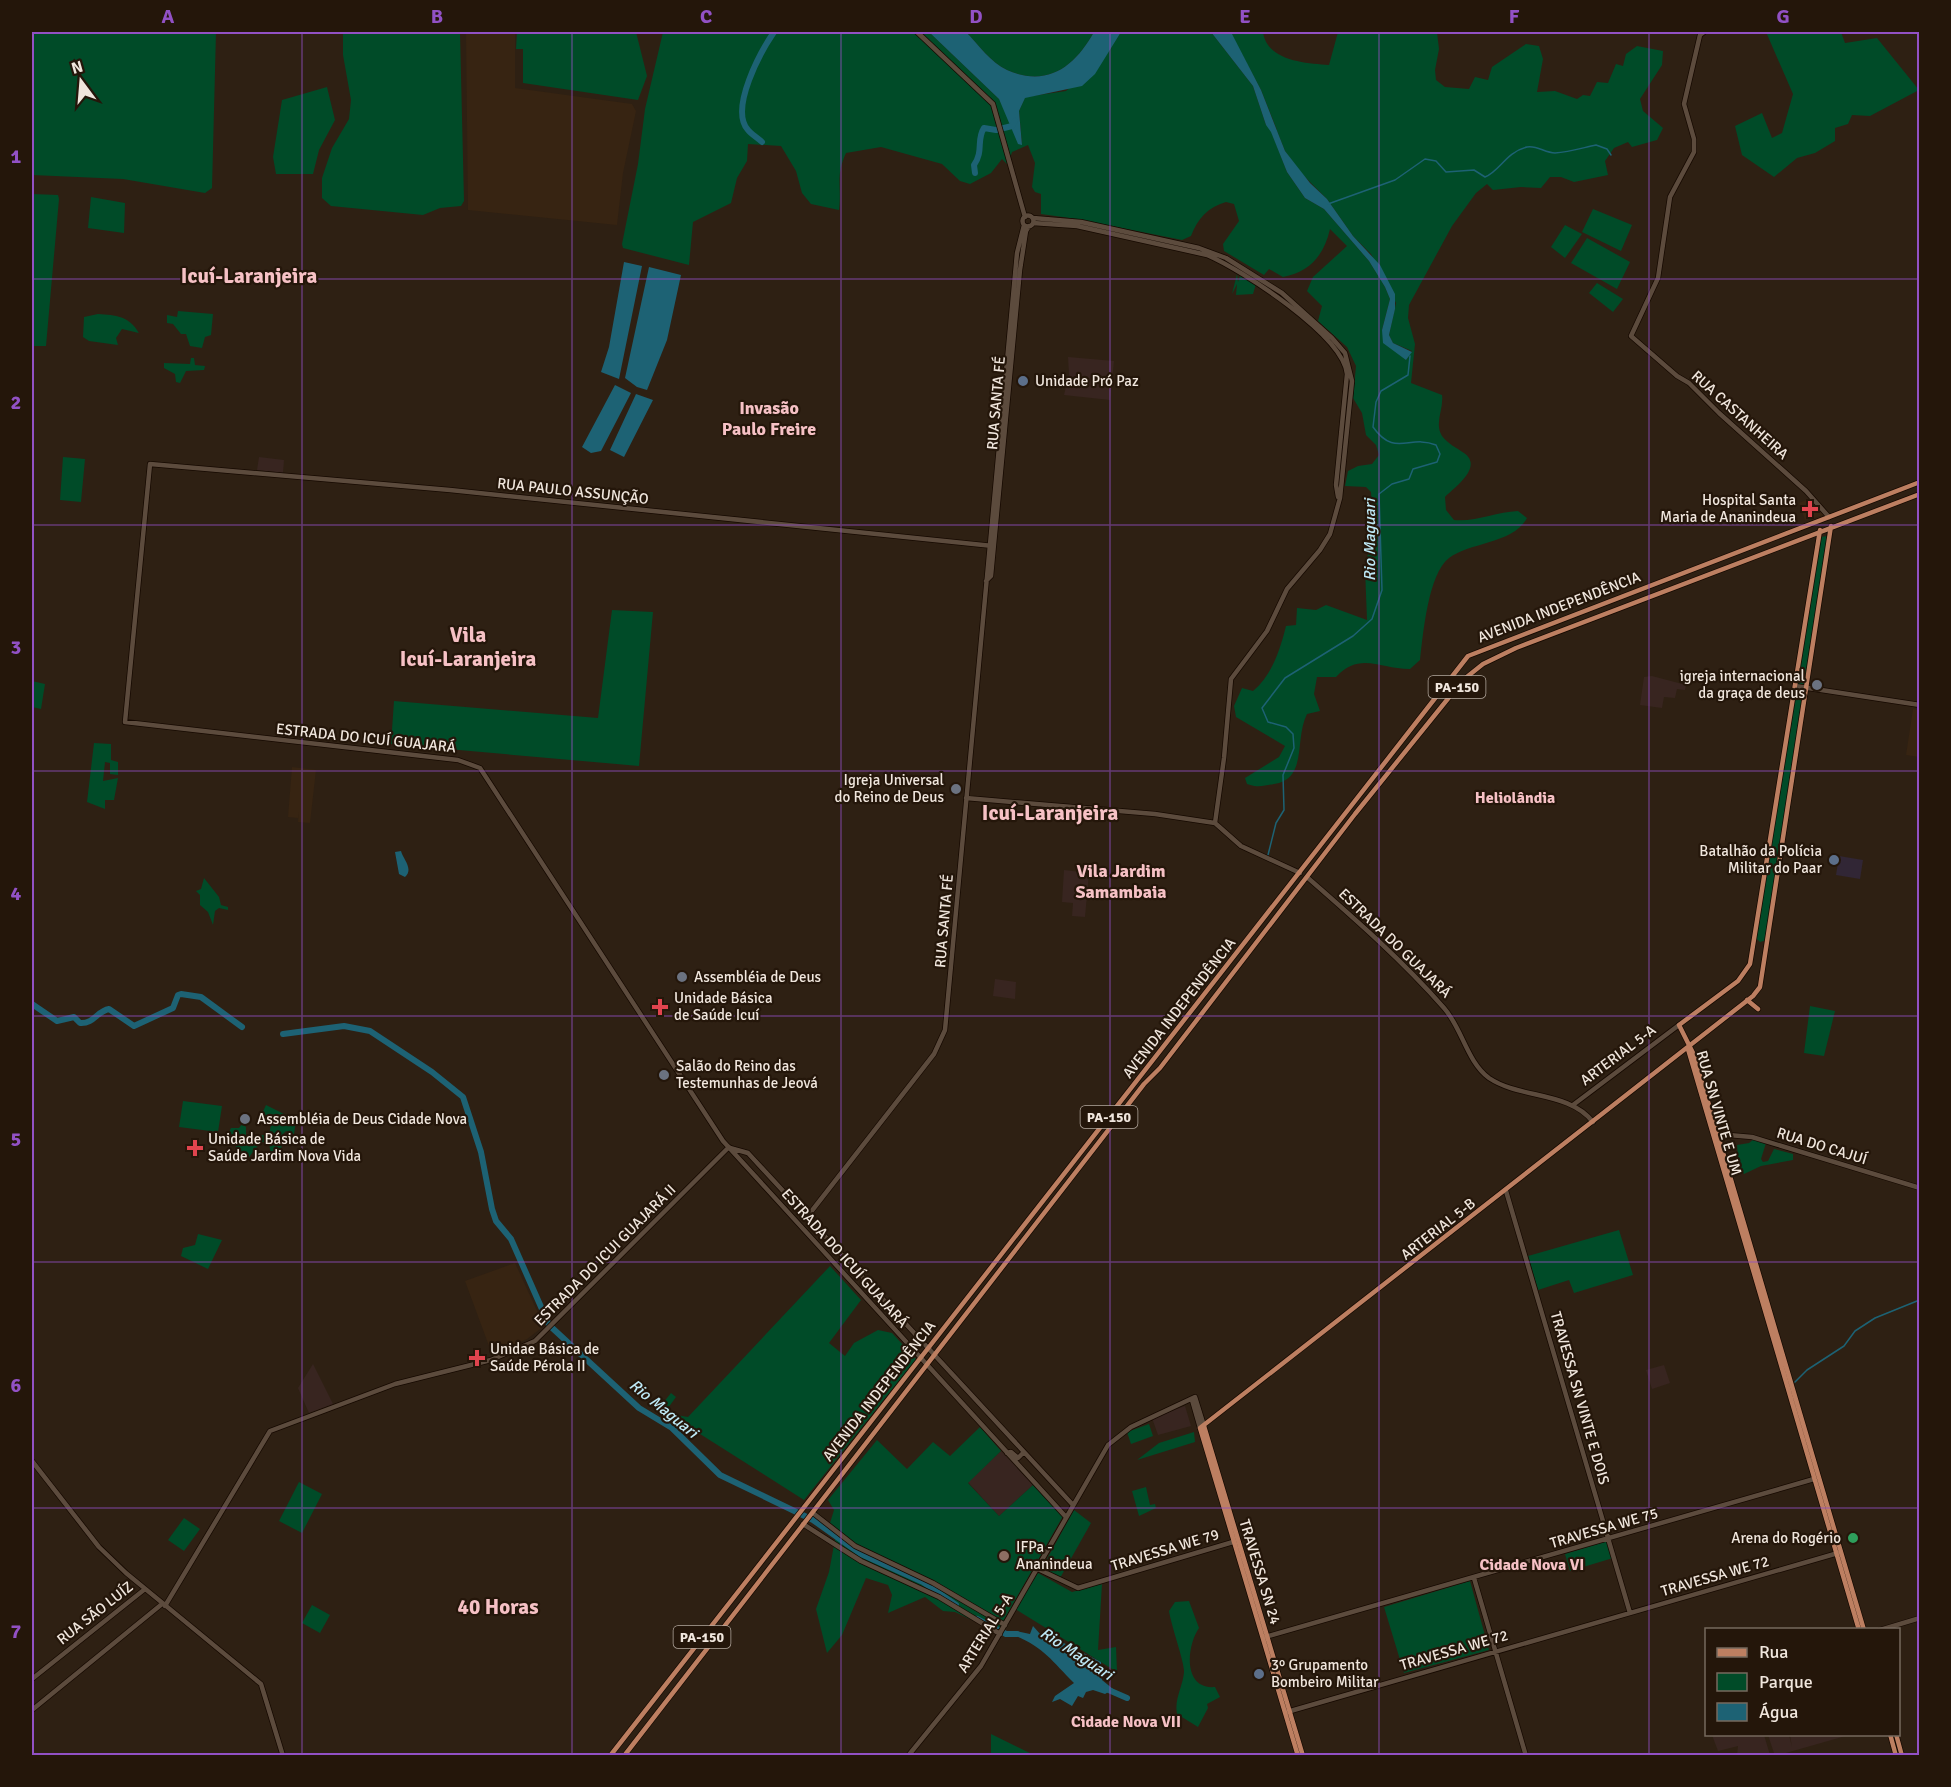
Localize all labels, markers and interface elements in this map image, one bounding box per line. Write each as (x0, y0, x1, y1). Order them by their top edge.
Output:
text: A (162, 4, 175, 29)
text: B (431, 4, 443, 29)
text: C (700, 4, 712, 29)
text: D (969, 4, 983, 29)
text: E (1239, 4, 1251, 29)
text: F (1509, 4, 1520, 29)
text: G (1776, 4, 1790, 29)
north arrow (51, 51, 111, 111)
text: N (69, 56, 85, 79)
text: 1 (11, 144, 22, 169)
district label: Icuí-Laranjeira (181, 263, 317, 289)
street label: RUA SANTA FÉ (982, 355, 1009, 451)
street label: RUA CASTANHEIRA (1688, 367, 1792, 463)
place label: Unidade Pró Paz (1035, 372, 1139, 390)
marker: Unidade Pró Paz (1016, 374, 1030, 388)
text: 2 (11, 390, 21, 415)
district label: Invasão Paulo Freire (722, 397, 816, 440)
street label: RUA PAULO ASSUNÇÃO (496, 473, 650, 508)
place label: Hospital Santa Maria de Ananindeua (1660, 491, 1796, 526)
water label: Rio Maguari (1360, 497, 1380, 581)
marker: Hospital Santa Maria de Ananindeua (1801, 500, 1819, 518)
street label: AVENIDA INDEPENDÊNCIA (1475, 568, 1643, 646)
district label: Vila Icuí-Laranjeira (400, 622, 536, 672)
text: 3 (11, 635, 21, 660)
place label: igreja internacional da graça de deus (1680, 667, 1805, 702)
road number: PA-150 (1428, 676, 1486, 698)
marker: igreja internacional da graça de deus (1810, 678, 1824, 692)
street label: ESTRADA DO ICUÍ GUAJARÁ (275, 719, 457, 756)
place label: Igreja Universal do Reino de Deus (835, 771, 944, 806)
marker: Igreja Universal do Reino de Deus (949, 782, 963, 796)
district label: Heliolândia (1475, 788, 1555, 808)
district label: Icuí-Laranjeira (982, 800, 1118, 826)
place label: Batalhão da Polícia Militar do Paar (1699, 842, 1822, 877)
marker: Batalhão da Polícia Militar do Paar (1827, 853, 1841, 867)
district label: Vila Jardim Samambaia (1075, 860, 1167, 903)
street label: RUA SANTA FÉ (930, 873, 957, 969)
text: 4 (11, 881, 22, 906)
street label: ESTRADA DO GUAJARÁ (1335, 884, 1456, 1001)
street label: AVENIDA INDEPENDÊNCIA (1119, 934, 1239, 1082)
place label: Assembléia de Deus (694, 968, 822, 986)
marker: Assembléia de Deus (675, 970, 689, 984)
place label: Unidade Básica de Saúde Icuí (674, 989, 773, 1024)
marker: Unidade Básica de Saúde Icuí (651, 998, 669, 1016)
street label: ARTERIAL 5-A (1577, 1021, 1659, 1089)
street label: RUA SN VINTE E UM (1693, 1048, 1745, 1178)
place label: Salão do Reino das Testemunhas de Jeová (676, 1057, 818, 1092)
marker: Salão do Reino das Testemunhas de Jeová (657, 1068, 671, 1082)
road number: PA-150 (1080, 1106, 1138, 1128)
place label: Assembléia de Deus Cidade Nova (257, 1110, 467, 1128)
marker: Assembléia de Deus Cidade Nova (238, 1112, 252, 1126)
street label: RUA DO CAJUÍ (1775, 1123, 1870, 1168)
text: 5 (11, 1127, 21, 1152)
place label: Unidade Básica de Saúde Jardim Nova Vida (208, 1130, 361, 1165)
marker: Unidade Básica de Saúde Jardim Nova Vida (186, 1139, 204, 1157)
street label: ESTRADA DO ICUI GUAJARÁ II (530, 1180, 680, 1330)
street label: ESTRADA DO ICUÍ GUAJARÁ (778, 1184, 913, 1331)
street label: ARTERIAL 5-B (1397, 1194, 1479, 1264)
street label: TRAVESSA SN VINTE E DOIS (1547, 1309, 1613, 1487)
street label: AVENIDA INDEPENDÊNCIA (819, 1317, 939, 1465)
place label: Unidae Básica de Saúde Pérola II (490, 1340, 599, 1375)
marker: Unidae Básica de Saúde Pérola II (468, 1349, 486, 1367)
text: 6 (11, 1373, 22, 1398)
water label: Rio Maguari (625, 1375, 703, 1444)
street label: TRAVESSA WE 75 (1548, 1504, 1660, 1552)
street label: TRAVESSA SN 24 (1235, 1517, 1285, 1627)
street label: TRAVESSA WE 79 (1109, 1525, 1221, 1575)
place label: Arena do Rogério (1731, 1529, 1841, 1547)
marker: Arena do Rogério (1846, 1531, 1860, 1545)
place label: IFPa - Ananindeua (1016, 1538, 1093, 1573)
marker: IFPa - Ananindeua (997, 1549, 1011, 1563)
street label: TRAVESSA WE 72 (1659, 1552, 1771, 1600)
district label: Cidade Nova VI (1480, 1555, 1584, 1575)
street label: RUA SÃO LUÍZ (53, 1577, 137, 1648)
street label: ARTERIAL 5-A (954, 1590, 1016, 1676)
district label: 40 Horas (458, 1594, 538, 1620)
text: 7 (11, 1619, 22, 1644)
water label: Rio Maguari (1036, 1623, 1118, 1686)
road number: PA-150 (674, 1626, 730, 1648)
street label: TRAVESSA WE 72 (1398, 1626, 1510, 1674)
legend (1705, 1628, 1900, 1736)
text: Rua (1759, 1641, 1788, 1663)
place label: 3º Grupamento Bombeiro Militar (1271, 1656, 1379, 1691)
marker: 3º Grupamento Bombeiro Militar (1252, 1667, 1266, 1681)
text: Parque (1759, 1671, 1813, 1693)
text: Água (1759, 1701, 1798, 1723)
district label: Cidade Nova VII (1071, 1712, 1181, 1732)

